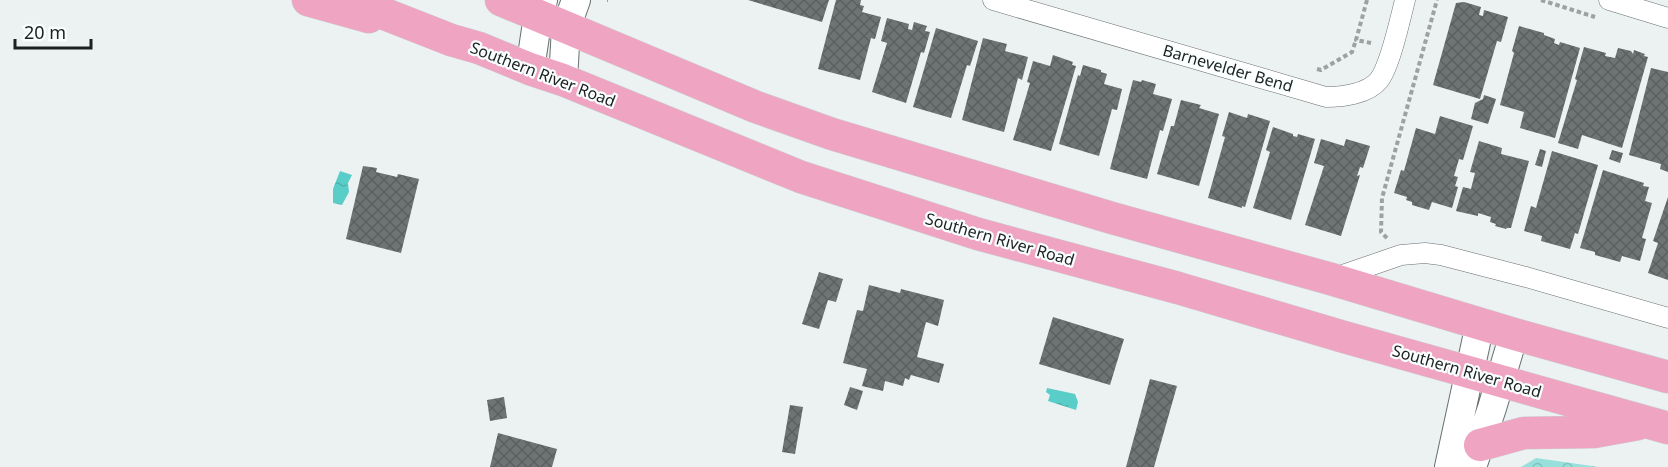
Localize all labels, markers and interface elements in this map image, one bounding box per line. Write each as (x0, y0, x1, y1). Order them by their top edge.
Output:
scale bar (15, 12, 92, 50)
text: 20 m (24, 20, 66, 44)
street label: Southern River Road (467, 36, 619, 112)
street label: Barnevelder Bend (1160, 39, 1296, 97)
street label: Southern River Road (923, 207, 1077, 271)
street label: Southern River Road (1390, 339, 1544, 403)

